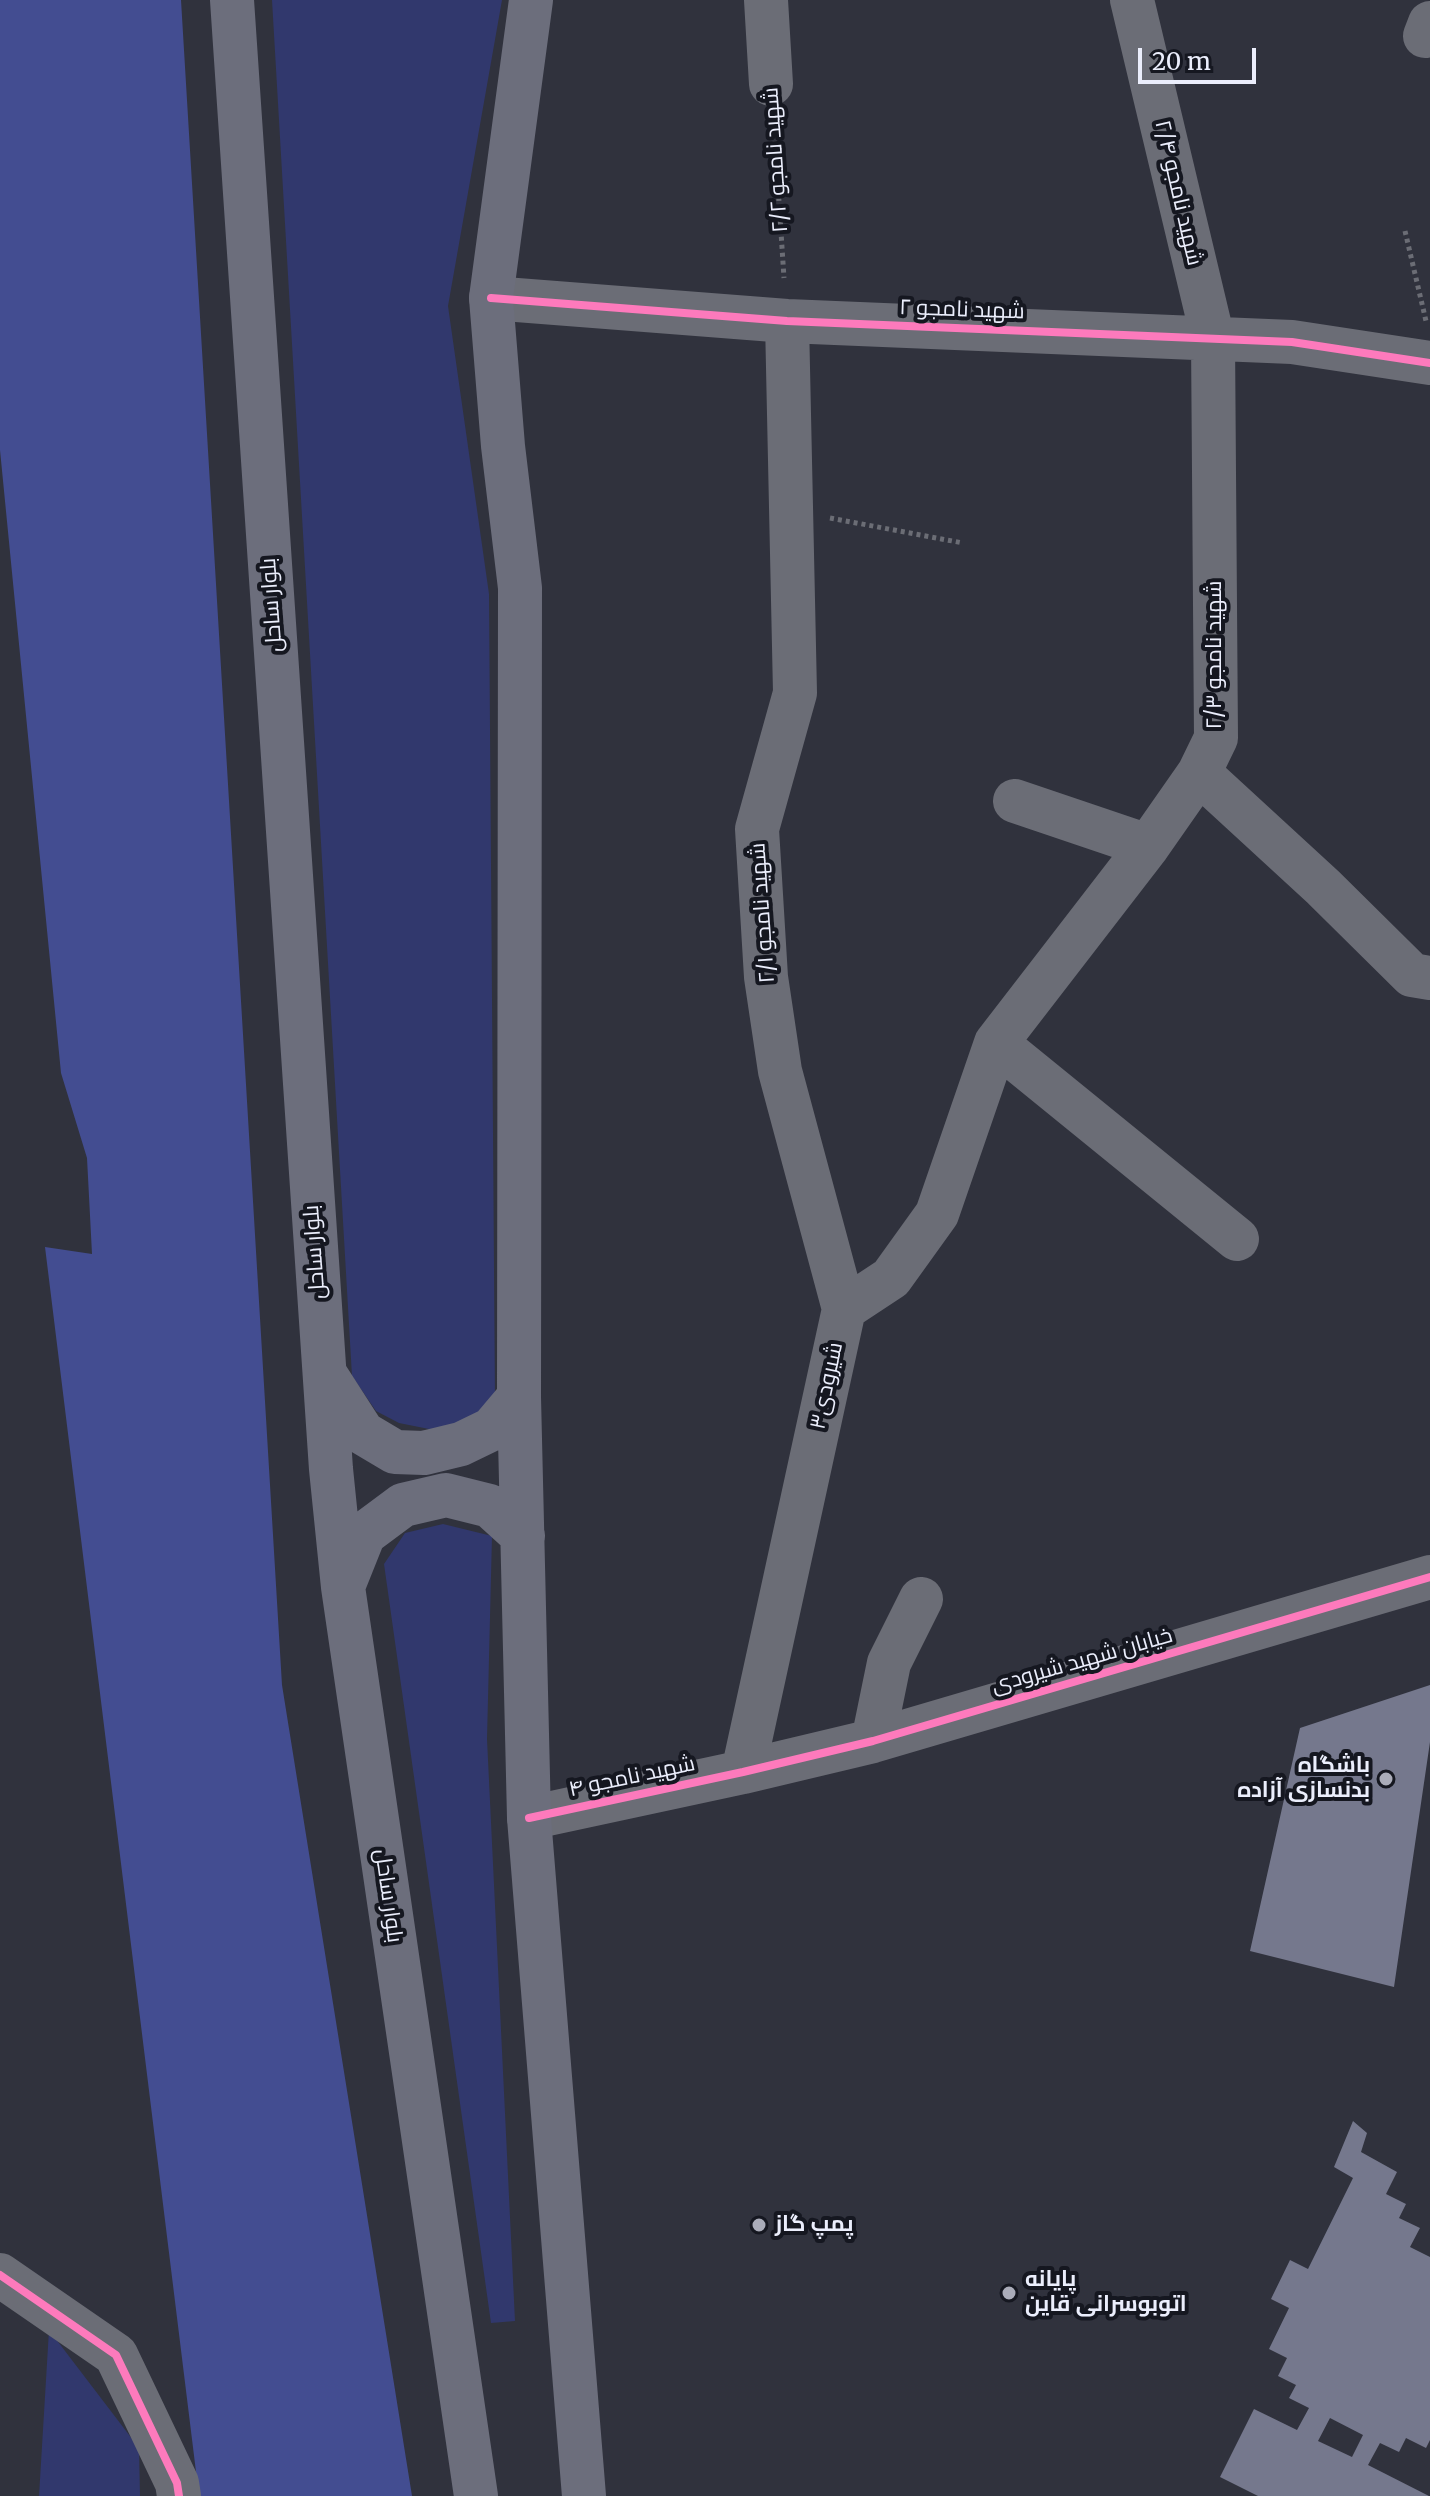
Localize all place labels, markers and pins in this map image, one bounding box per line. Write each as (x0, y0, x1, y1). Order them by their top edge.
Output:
place label: باشگاه بدنسازی آزاده (1237, 1753, 1370, 1804)
marker: باشگاه بدنسازی آزاده (1377, 1770, 1395, 1788)
place label: پمپ گاز (775, 2212, 853, 2238)
marker: پمپ گاز (750, 2216, 768, 2234)
place label: پایانه اتوبوسرانی قاین (1025, 2267, 1187, 2318)
marker: پایانه اتوبوسرانی قاین (1000, 2284, 1018, 2302)

